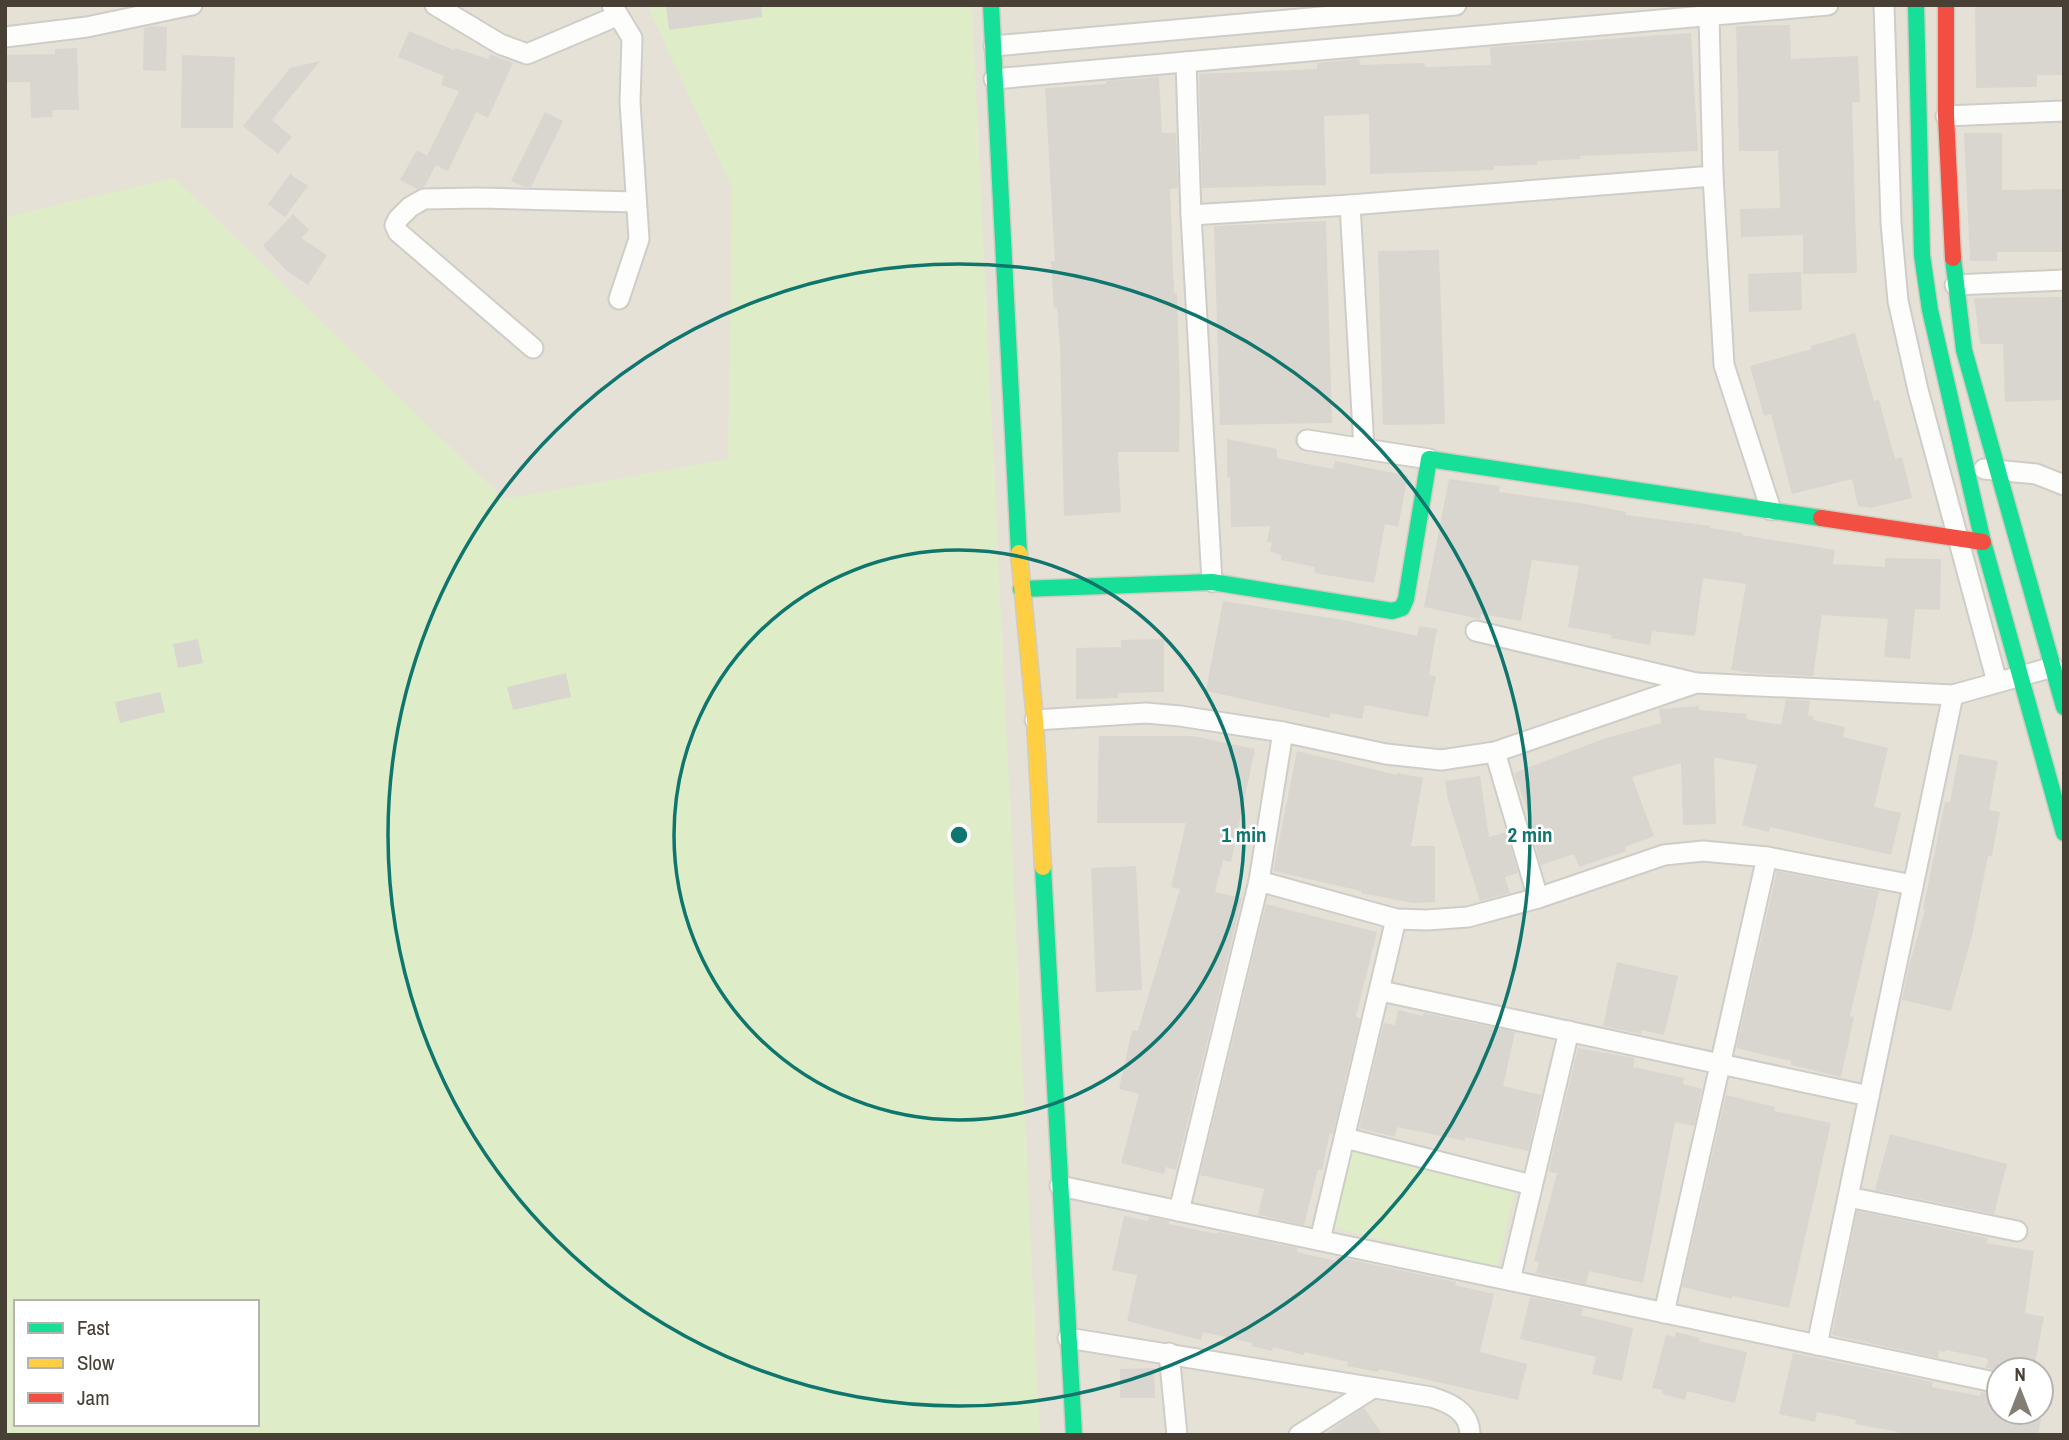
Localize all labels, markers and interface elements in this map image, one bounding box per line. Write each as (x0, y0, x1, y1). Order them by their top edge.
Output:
text: 1 min (1222, 820, 1266, 849)
text: 2 min (1508, 820, 1552, 849)
centre of rings (947, 823, 971, 847)
legend (14, 1300, 259, 1426)
text: Fast (77, 1313, 110, 1342)
text: Slow (77, 1348, 115, 1377)
north arrow (1985, 1356, 2055, 1426)
text: N (2014, 1361, 2026, 1387)
text: Jam (77, 1383, 110, 1412)

